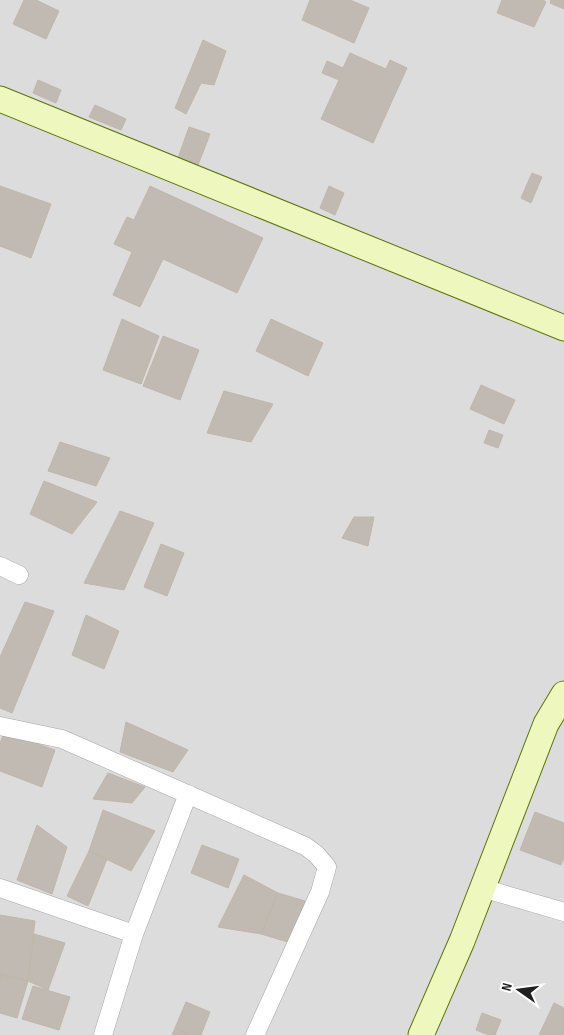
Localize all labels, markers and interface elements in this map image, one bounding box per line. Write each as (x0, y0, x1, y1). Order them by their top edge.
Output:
north arrow (494, 965, 544, 1015)
text: N (498, 981, 516, 993)

